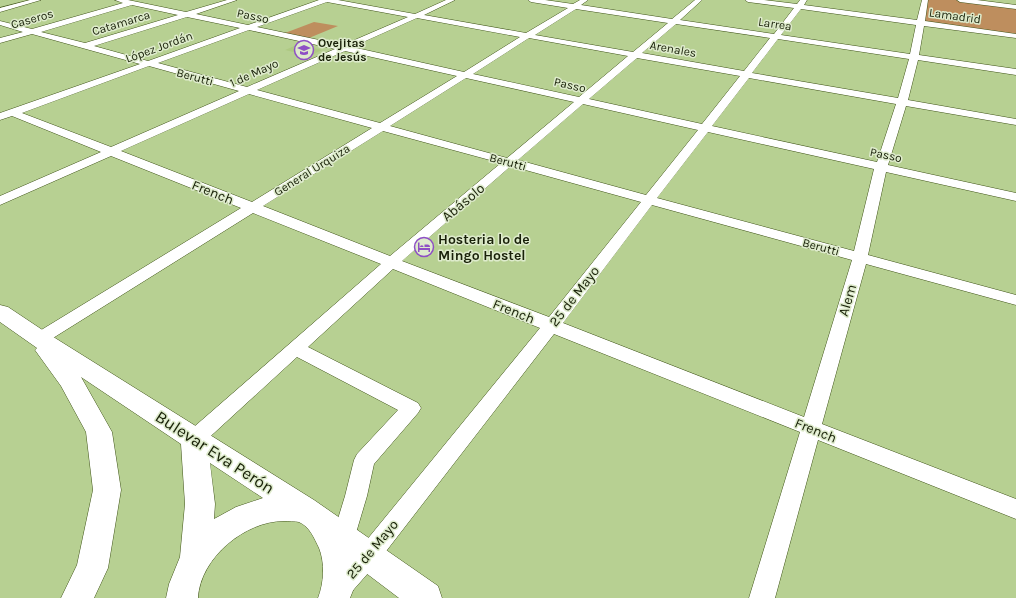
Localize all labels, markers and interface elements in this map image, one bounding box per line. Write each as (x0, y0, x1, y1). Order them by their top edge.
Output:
street label: Lamadrid (928, 5, 982, 27)
street label: Caseros (9, 6, 55, 32)
street label: Passo (236, 6, 270, 26)
street label: Catamarca (90, 8, 152, 38)
street label: Larrea (757, 15, 793, 33)
street label: López Jordán (123, 28, 195, 66)
place label: Ovejitas de Jesús (318, 36, 367, 64)
street label: Arenales (649, 38, 697, 60)
school or university icon: Ovejitas de Jesús (293, 39, 315, 61)
street label: 1 de Mayo (227, 56, 281, 90)
street label: Berutti (175, 65, 215, 89)
street label: Passo (553, 75, 587, 95)
street label: General Urquiza (271, 141, 353, 199)
street label: Passo (869, 145, 903, 165)
street label: Berutti (488, 150, 528, 174)
street label: French (189, 176, 236, 209)
street label: Abásolo (438, 180, 488, 225)
place label: Hosteria lo de Mingo Hostel (438, 231, 530, 264)
street label: Berutti (801, 235, 841, 259)
hotel icon: Hosteria lo de Mingo Hostel (413, 236, 435, 258)
street label: 25 de Mayo (546, 263, 603, 330)
street label: Alem (835, 282, 860, 318)
street label: French (490, 295, 537, 328)
street label: Bulevar Eva Perón (152, 406, 278, 498)
street label: French (792, 414, 839, 447)
street label: 25 de Mayo (343, 516, 402, 582)

